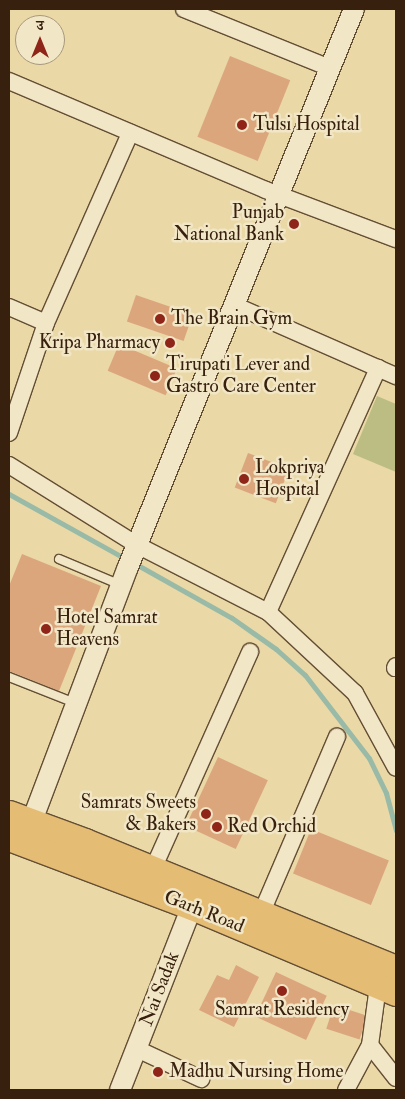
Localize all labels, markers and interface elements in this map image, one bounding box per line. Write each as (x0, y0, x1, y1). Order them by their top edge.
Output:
north arrow (15, 15, 65, 65)
text: उ (36, 17, 44, 34)
place label: Tulsi Hospital (253, 114, 360, 136)
marker: Tulsi Hospital (235, 118, 249, 132)
place label: Punjab National Bank (174, 202, 284, 246)
marker: Punjab National Bank (288, 218, 300, 230)
place label: The Brain Gym (171, 308, 292, 330)
marker: The Brain Gym (153, 312, 167, 326)
place label: Kripa Pharmacy (39, 332, 160, 354)
marker: Kripa Pharmacy (164, 337, 176, 349)
place label: Tirupati Lever and Gastro Care Center (166, 354, 316, 398)
marker: Tirupati Lever and Gastro Care Center (148, 369, 162, 383)
place label: Lokpriya Hospital (255, 457, 325, 501)
marker: Lokpriya Hospital (237, 472, 251, 486)
place label: Hotel Samrat Heavens (56, 607, 158, 651)
marker: Hotel Samrat Heavens (40, 623, 52, 635)
place label: Samrats Sweets & Bakers (81, 792, 196, 836)
marker: Samrats Sweets & Bakers (200, 808, 212, 820)
place label: Red Orchid (227, 816, 316, 838)
marker: Red Orchid (211, 821, 223, 833)
street label: Garh Road (161, 886, 247, 938)
street label: Nai Sadak (135, 948, 185, 1030)
marker: Samrat Residency (276, 985, 288, 997)
place label: Samrat Residency (215, 999, 349, 1021)
place label: Madhu Nursing Home (169, 1061, 343, 1083)
marker: Madhu Nursing Home (151, 1065, 165, 1079)

